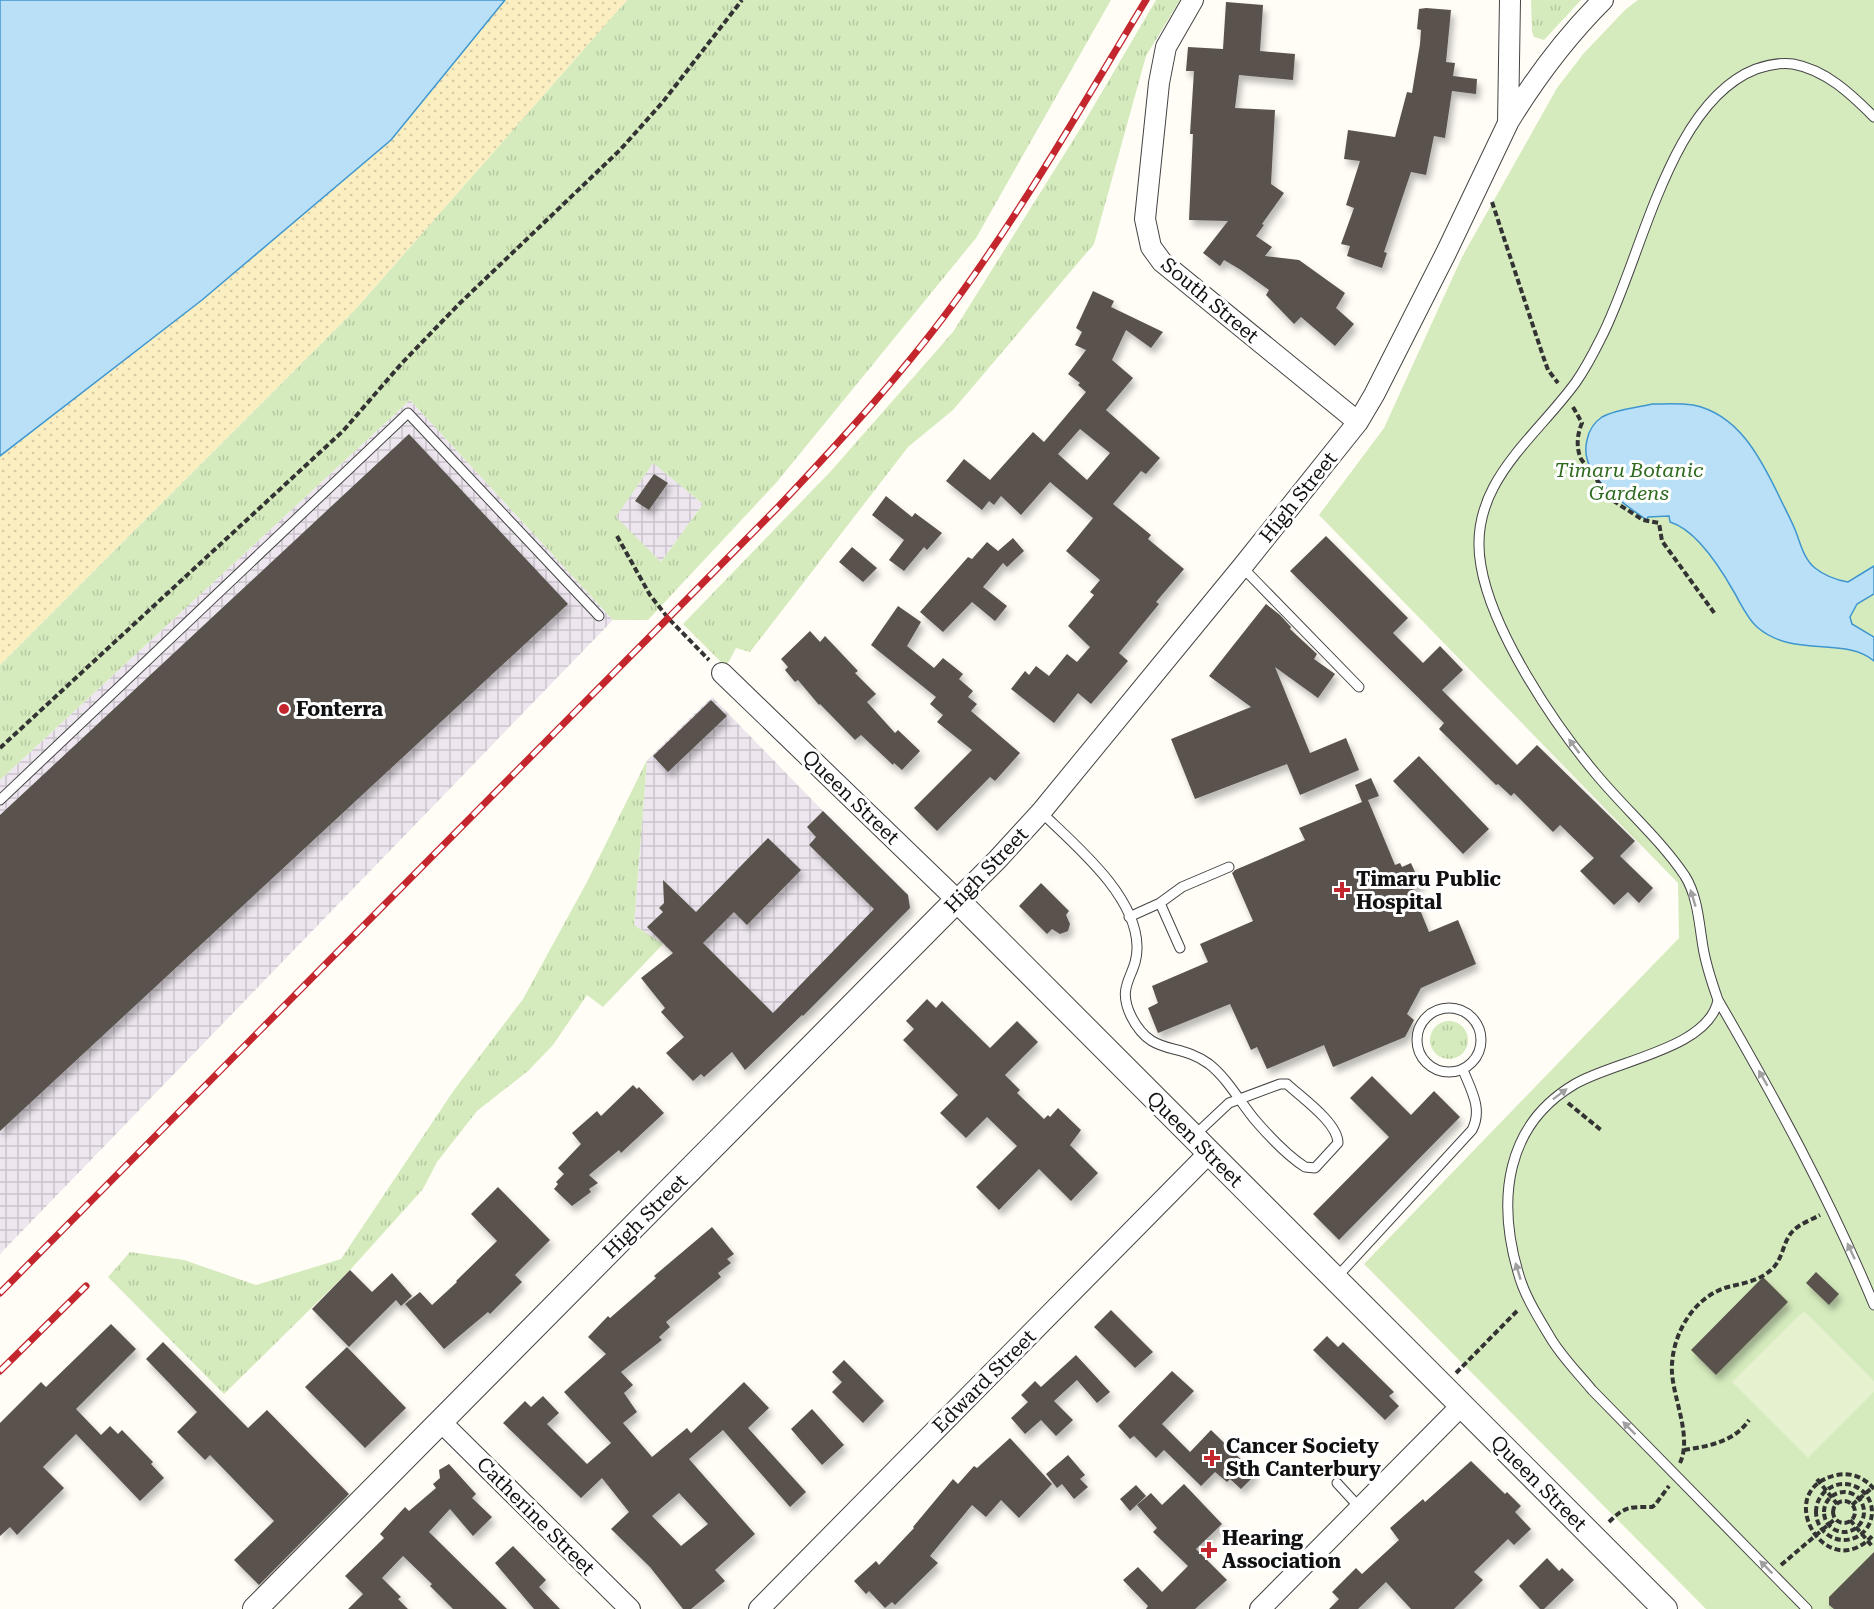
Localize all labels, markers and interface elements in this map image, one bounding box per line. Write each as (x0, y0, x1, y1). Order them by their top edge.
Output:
street label: South Street (1156, 252, 1264, 348)
street label: High Street (1254, 446, 1342, 547)
park label: Timaru Botanic Gardens (1555, 458, 1704, 505)
place label: Fonterra (296, 697, 383, 721)
marker: Fonterra (277, 702, 291, 716)
one-way arrow (1568, 738, 1580, 754)
street label: Queen Street (797, 745, 905, 850)
street label: High Street (939, 822, 1033, 918)
place label: Timaru Public Hospital (1356, 867, 1502, 914)
marker: Timaru Public Hospital (1333, 881, 1351, 899)
one-way arrow (1688, 889, 1697, 907)
one-way arrow (1758, 1069, 1768, 1086)
street label: Queen Street (1142, 1086, 1248, 1192)
one-way arrow (1552, 1088, 1568, 1100)
street label: High Street (598, 1168, 693, 1263)
one-way arrow (1846, 1242, 1856, 1260)
one-way arrow (1513, 1262, 1522, 1280)
street label: Edward Street (927, 1324, 1041, 1438)
one-way arrow (1623, 1422, 1637, 1436)
street label: Queen Street (1486, 1430, 1592, 1536)
place label: Cancer Society Sth Canterbury (1226, 1434, 1381, 1481)
marker: Cancer Society Sth Canterbury (1203, 1449, 1221, 1467)
street label: Catherine Street (472, 1452, 600, 1580)
place label: Hearing Association (1222, 1526, 1342, 1573)
marker: Hearing Association (1200, 1541, 1218, 1559)
one-way arrow (1760, 1561, 1774, 1575)

